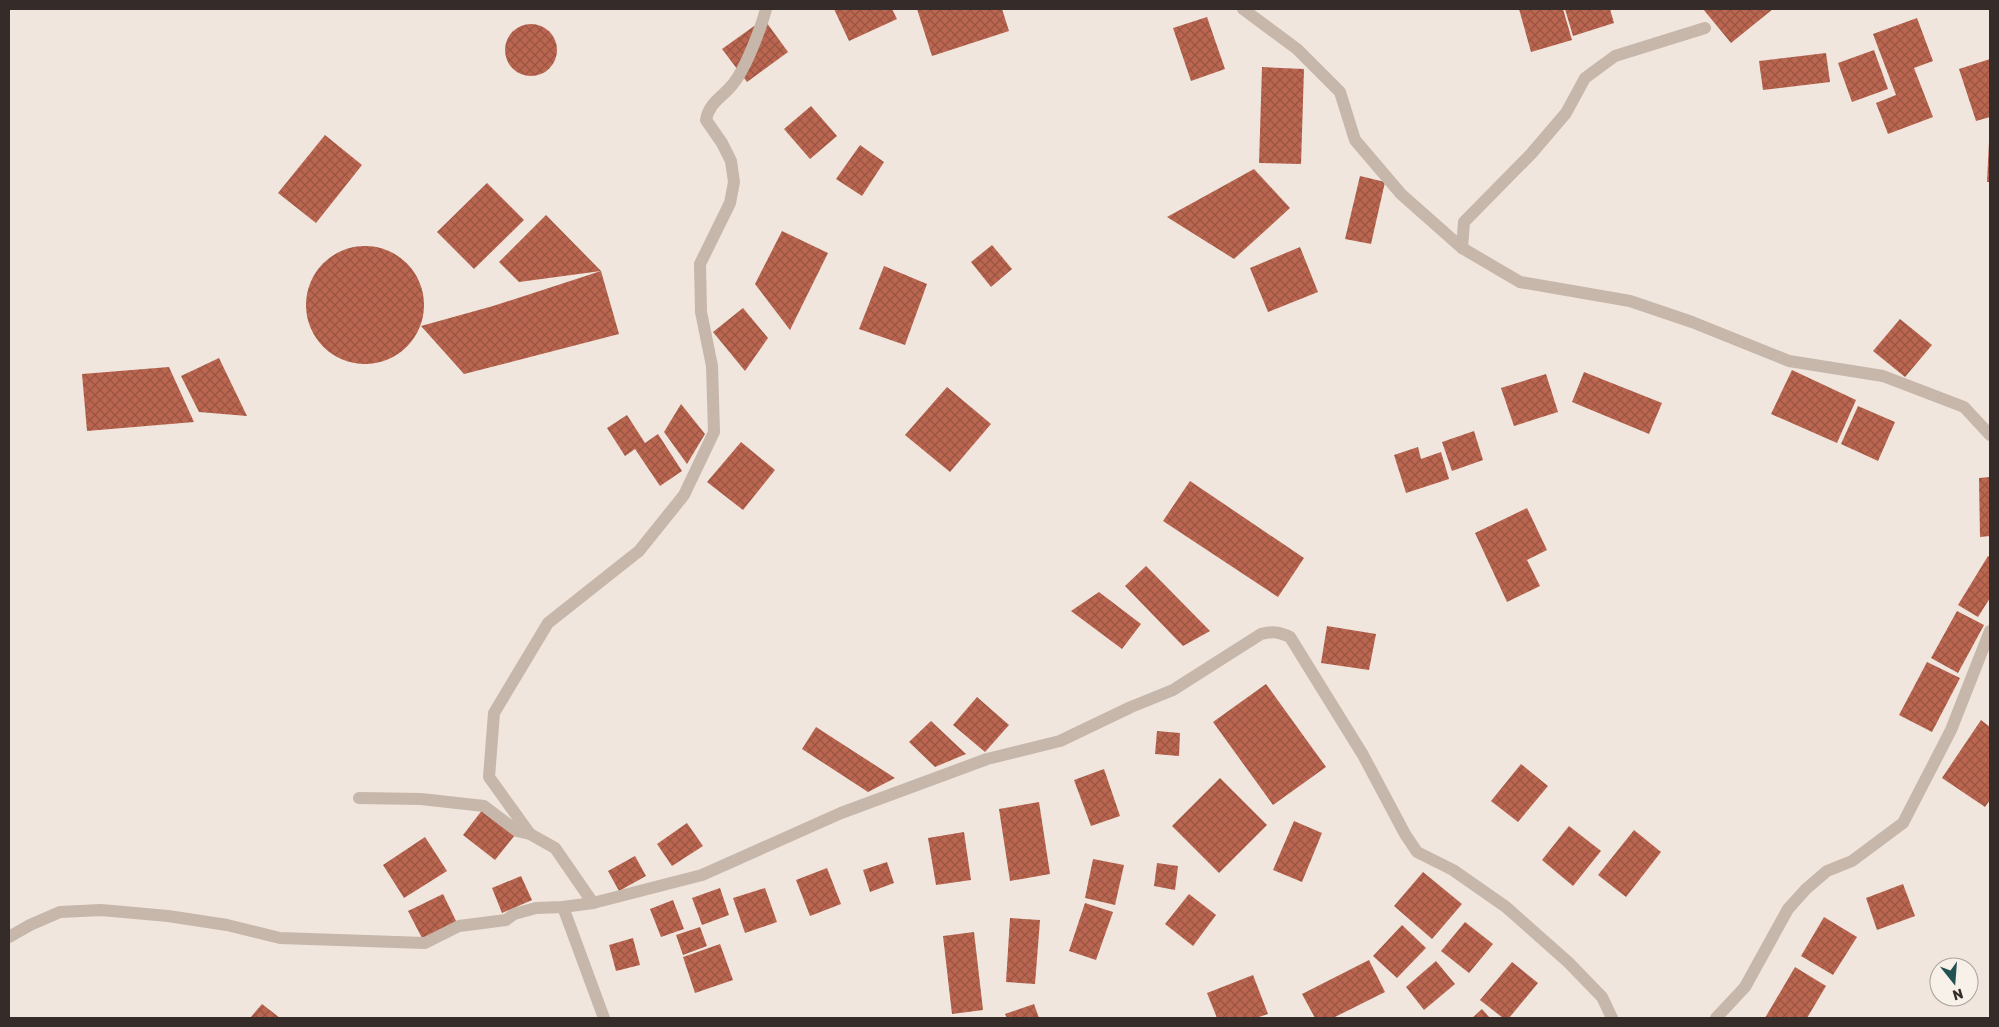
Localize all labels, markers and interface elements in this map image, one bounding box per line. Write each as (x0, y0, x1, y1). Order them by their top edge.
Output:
north arrow (1929, 957, 1979, 1007)
text: N (1950, 984, 1965, 1004)

